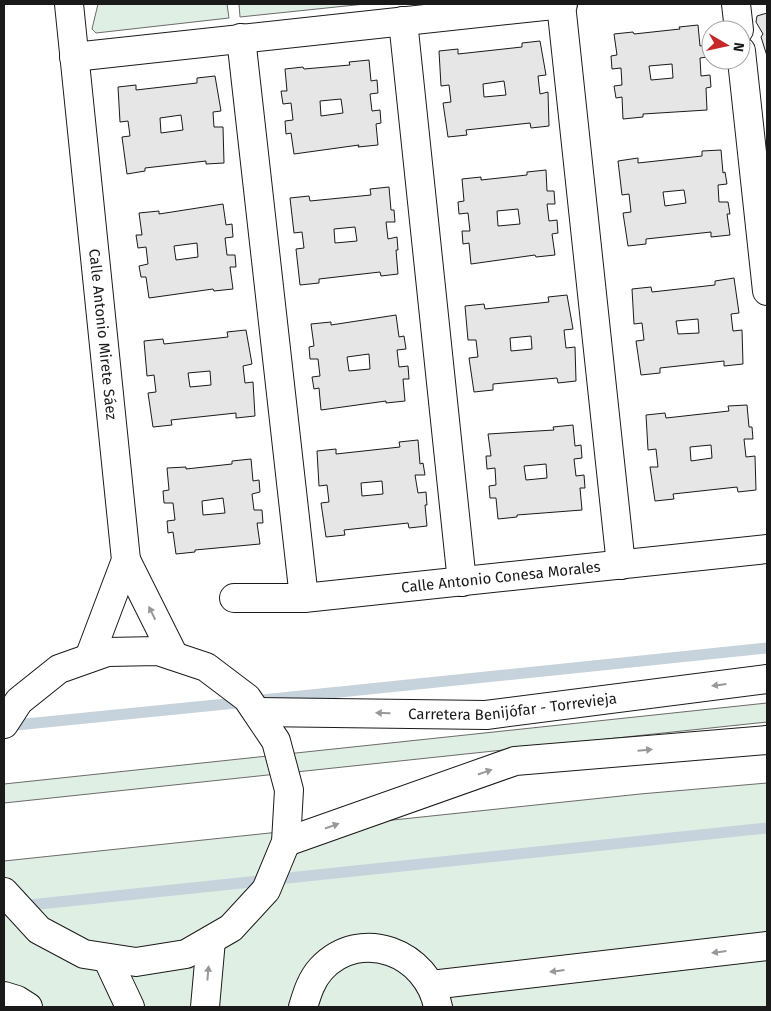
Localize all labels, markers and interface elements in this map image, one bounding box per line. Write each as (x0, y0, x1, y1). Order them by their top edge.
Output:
north arrow (701, 20, 751, 70)
text: N (729, 41, 747, 53)
street label: Calle Antonio Mirete Sáez (85, 248, 121, 421)
street label: Calle Antonio Conesa Morales (400, 558, 602, 597)
one-way arrow (148, 606, 156, 620)
one-way arrow (711, 681, 727, 689)
street label: Carretera Benijófar - Torrevieja (408, 689, 618, 724)
one-way arrow (375, 709, 391, 717)
one-way arrow (638, 746, 654, 754)
one-way arrow (478, 768, 493, 776)
one-way arrow (324, 821, 339, 829)
one-way arrow (711, 948, 727, 956)
one-way arrow (204, 965, 212, 981)
one-way arrow (549, 967, 565, 975)

